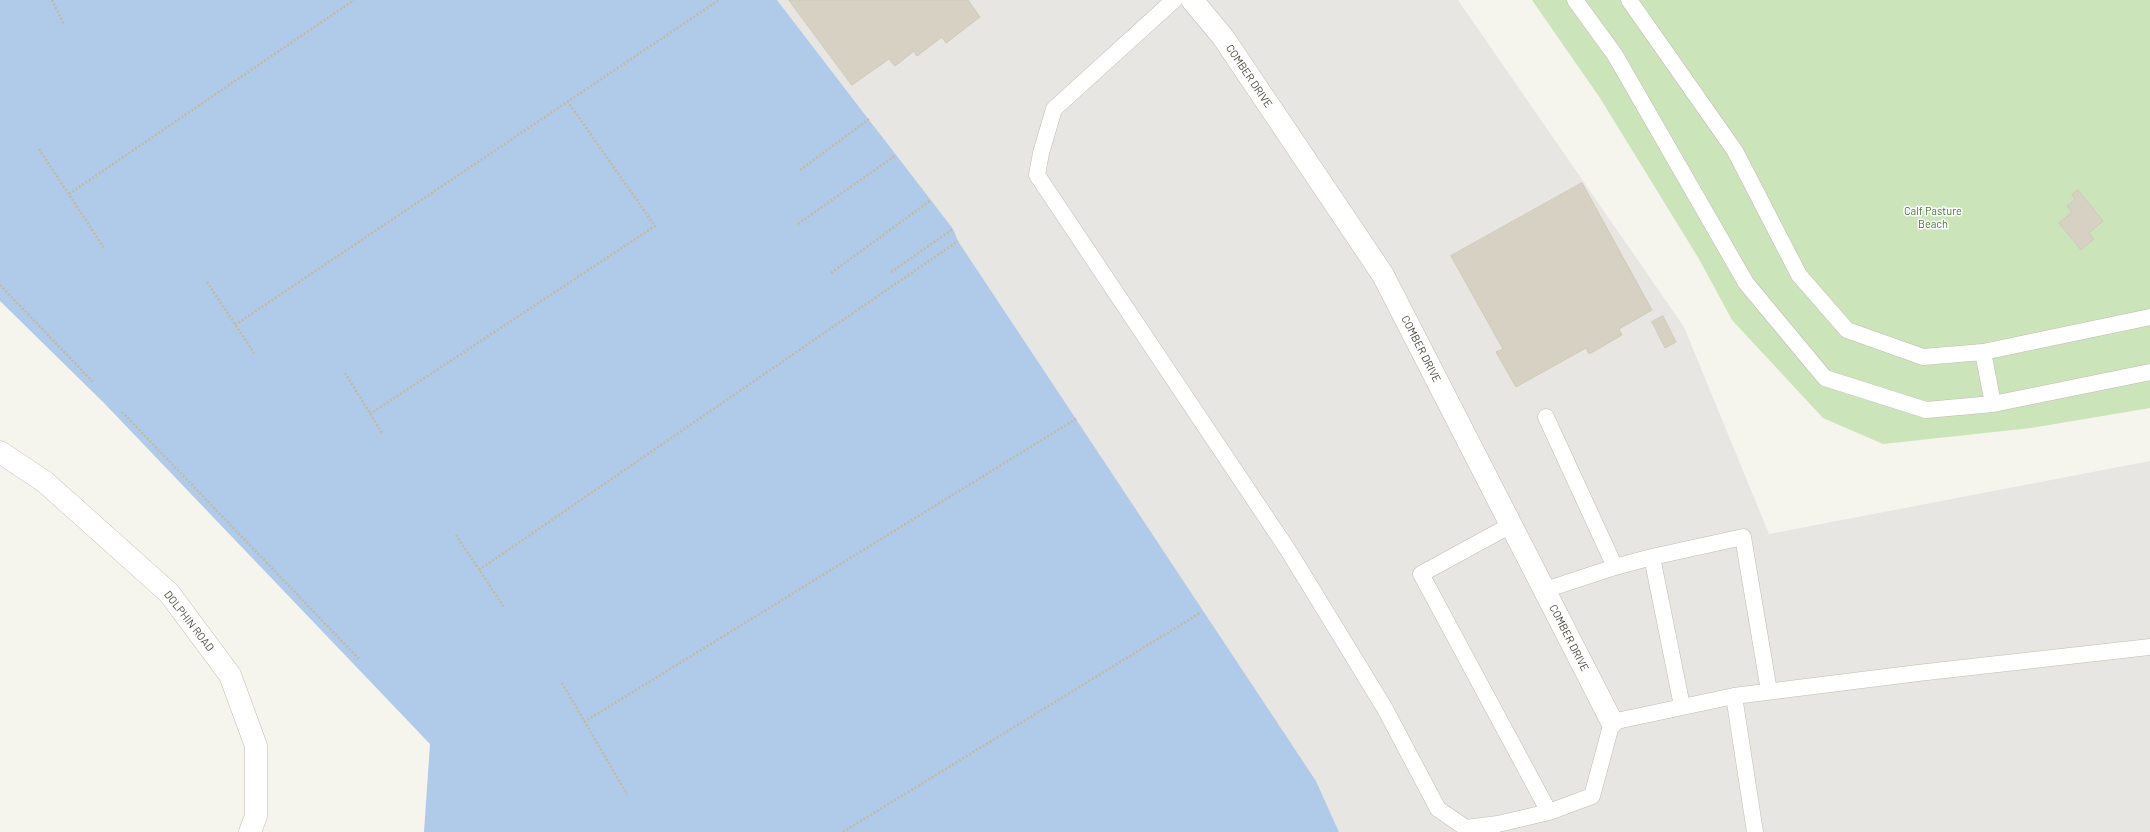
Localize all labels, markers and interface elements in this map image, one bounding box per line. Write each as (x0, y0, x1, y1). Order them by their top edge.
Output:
street label: COMBER DRIVE (1223, 42, 1275, 110)
park label: Calf Pasture Beach (1904, 204, 1962, 230)
street label: COMBER DRIVE (1398, 313, 1444, 385)
street label: DOLPHIN ROAD (161, 588, 217, 654)
street label: COMBER DRIVE (1546, 602, 1592, 674)

